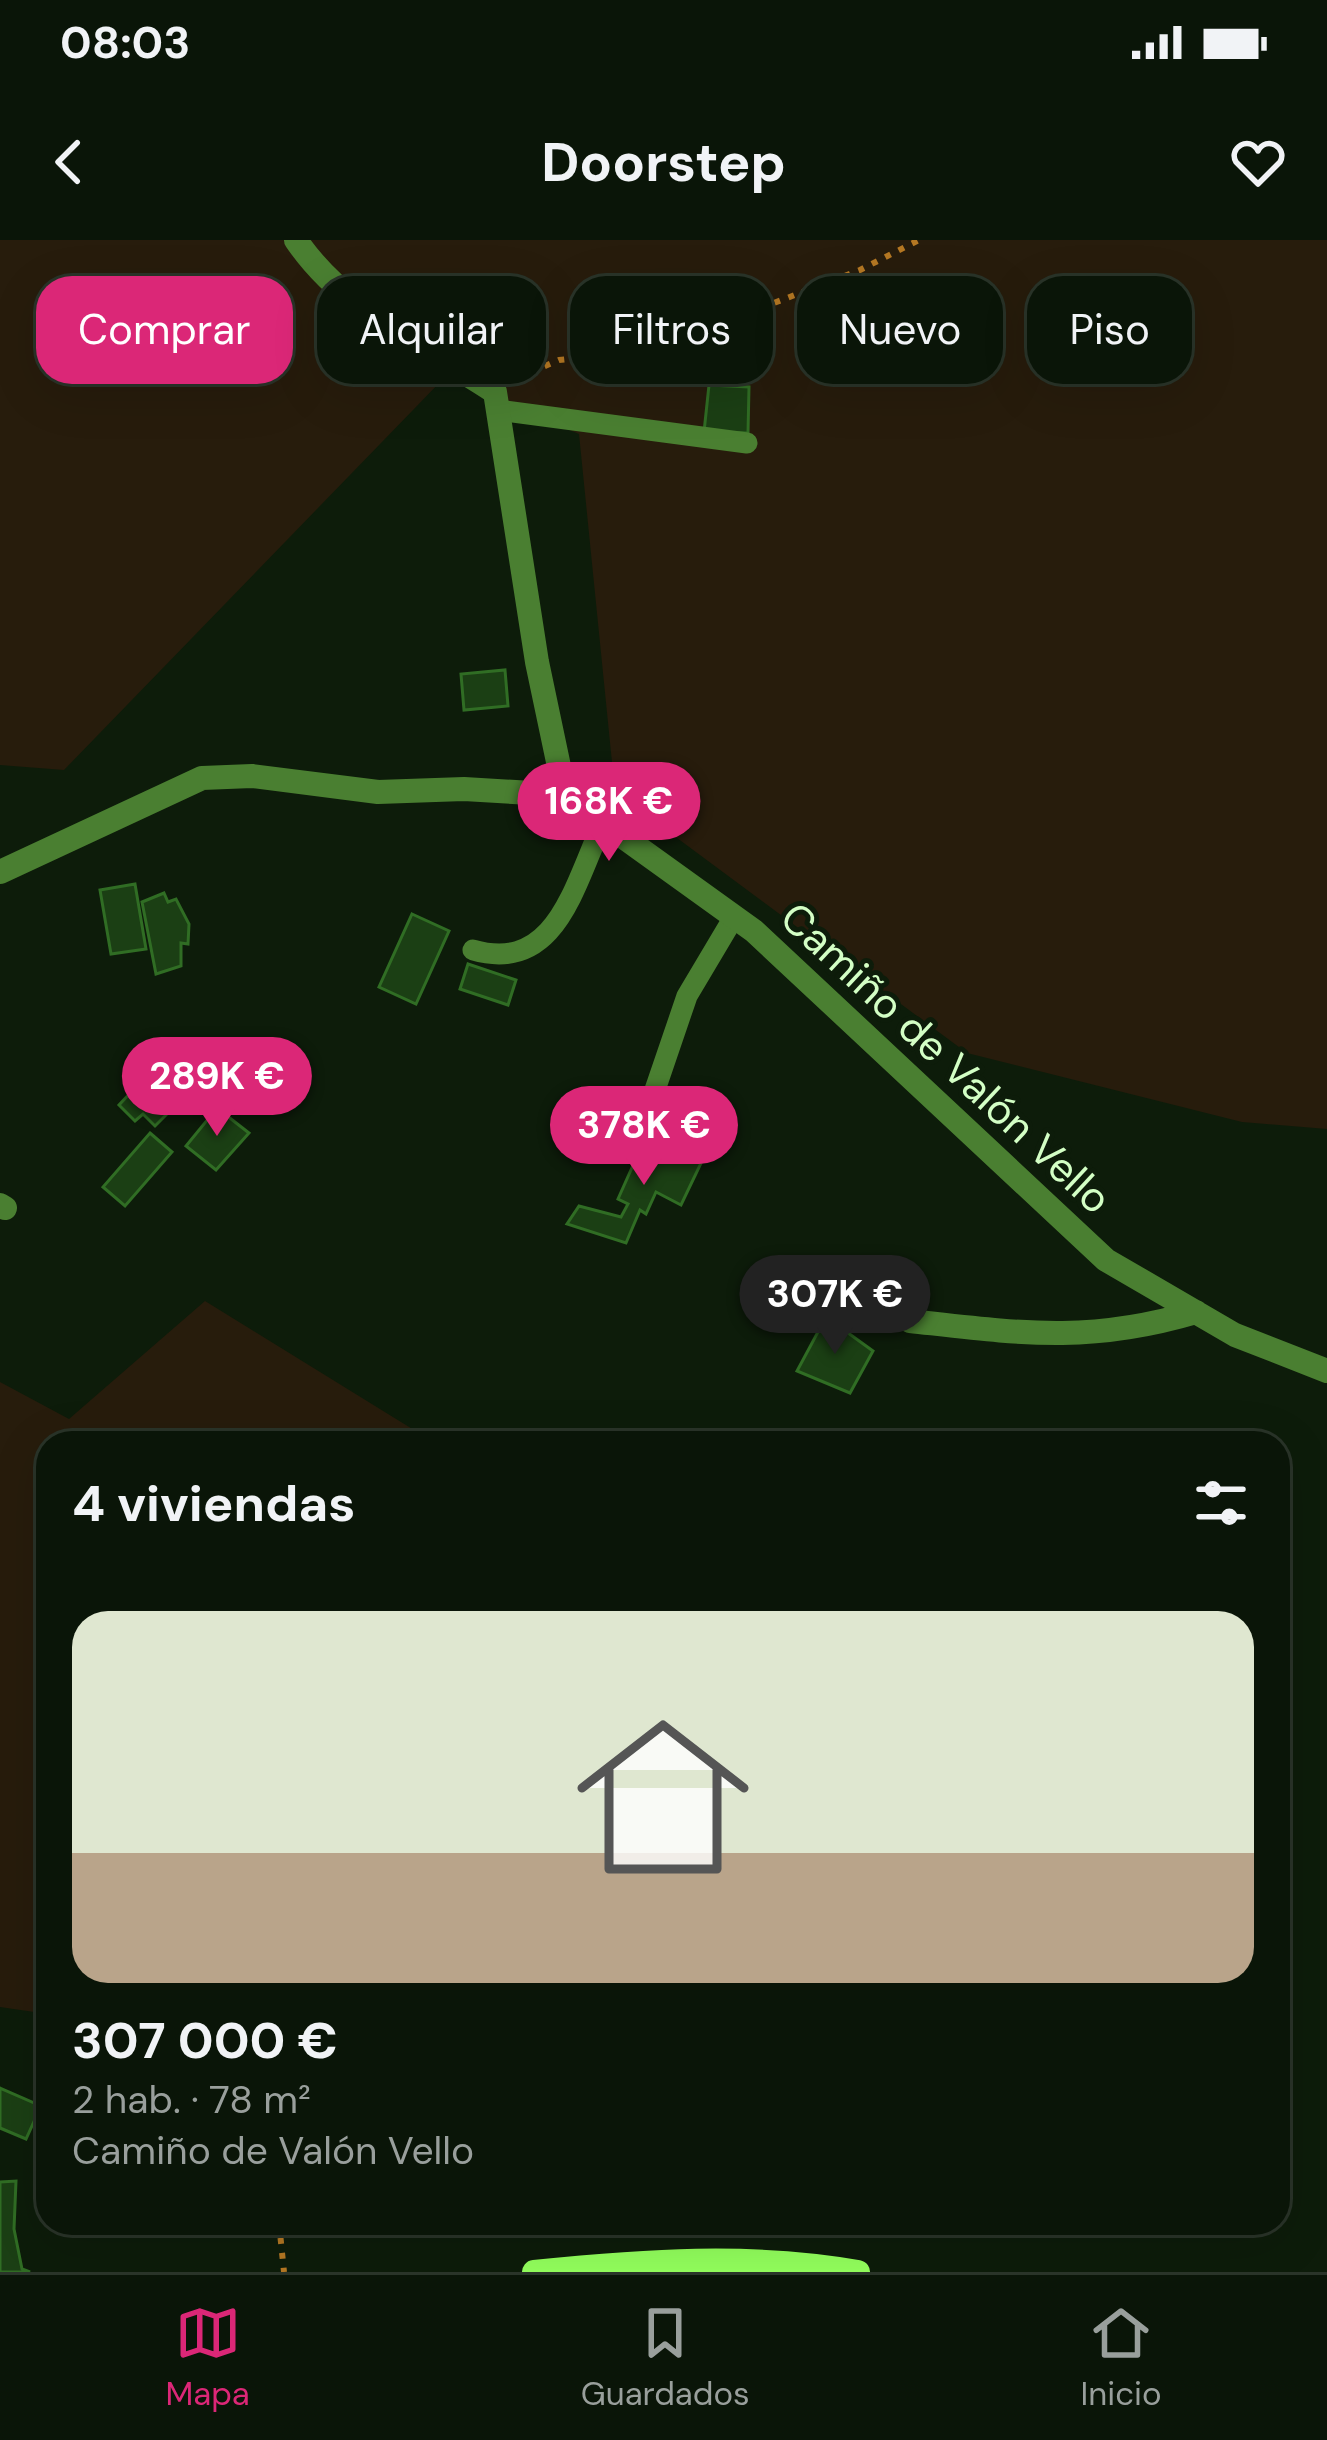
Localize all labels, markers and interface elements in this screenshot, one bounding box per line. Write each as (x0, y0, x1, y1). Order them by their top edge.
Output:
text: 08:03 (60, 13, 190, 72)
text: Doorstep (541, 127, 786, 198)
icon: back (36, 129, 102, 195)
icon: heart (1225, 129, 1291, 195)
chip: Comprar (36, 276, 293, 384)
chip: Alquilar (317, 276, 546, 384)
chip: Filtros (570, 276, 773, 384)
chip: Nuevo (797, 276, 1003, 384)
chip: Piso (1027, 276, 1192, 384)
pin: 168K € (511, 762, 707, 864)
text: 168K € (544, 775, 674, 826)
street label: Camiño de Valón Vello (769, 890, 1123, 1226)
pin: 289K € (119, 1037, 315, 1139)
text: 289K € (149, 1050, 285, 1101)
pin: 378K € (546, 1086, 742, 1188)
text: 378K € (577, 1099, 711, 1150)
pin: 307K € (737, 1255, 933, 1357)
text: 307K € (766, 1268, 904, 1319)
text: 4 viviendas (72, 1470, 355, 1537)
icon: filters (1188, 1470, 1254, 1536)
icon: home (555, 1689, 771, 1905)
text: 307 000 € (72, 2007, 338, 2074)
text: 2 hab. · 78 m² (72, 2074, 311, 2125)
text: Camiño de Valón Vello (72, 2125, 474, 2176)
tab: Mapa (165, 2300, 250, 2415)
tab: Guardados (581, 2300, 750, 2415)
tab: Inicio (1081, 2300, 1162, 2415)

